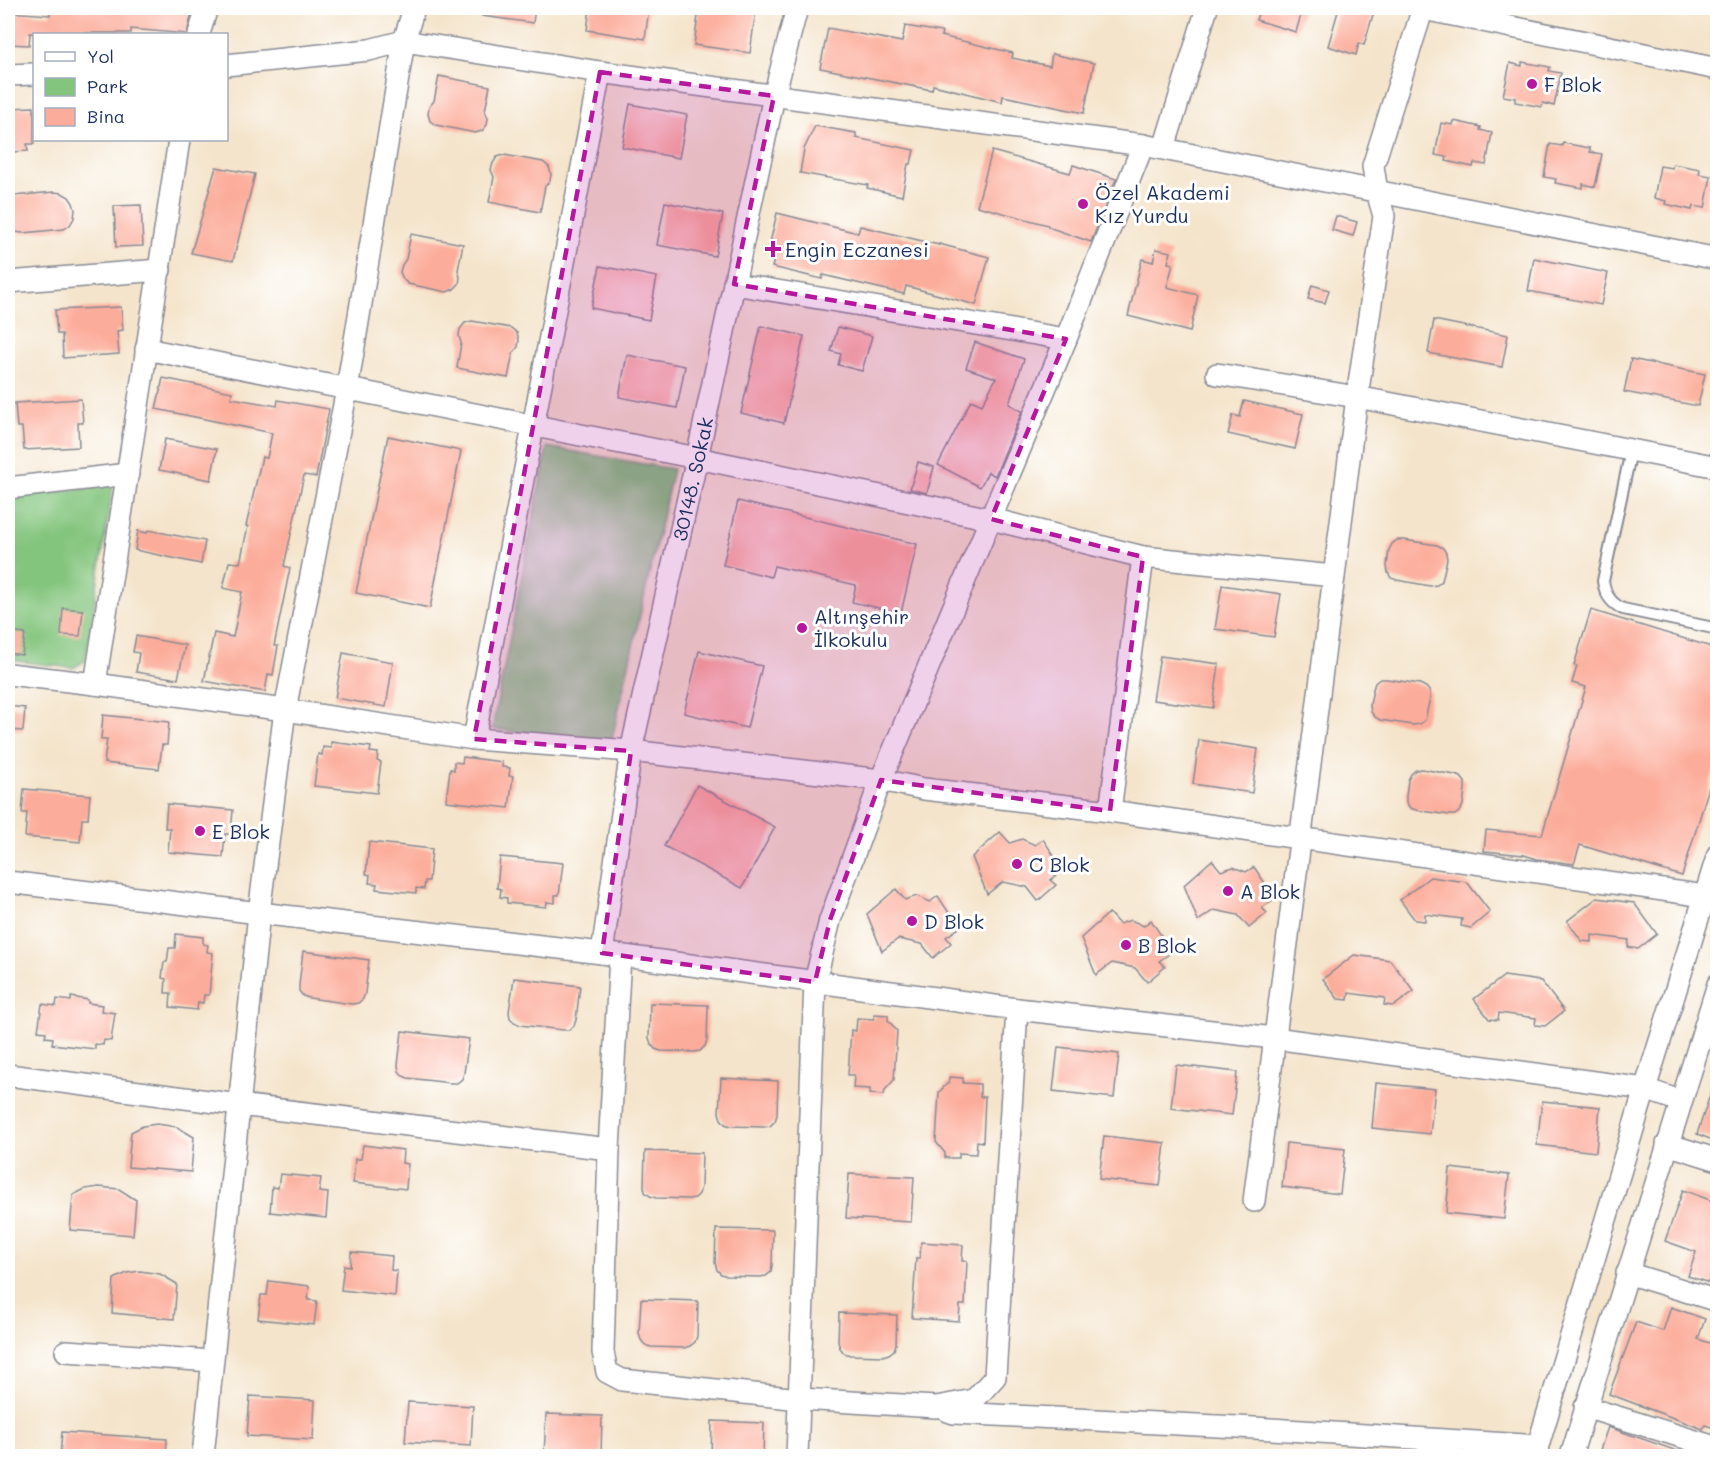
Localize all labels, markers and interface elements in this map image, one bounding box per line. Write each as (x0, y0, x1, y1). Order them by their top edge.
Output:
legend (33, 33, 228, 141)
text: Yol (87, 44, 114, 68)
place label: F Blok (1544, 71, 1602, 97)
text: Park (87, 74, 128, 98)
marker: F Blok (1525, 77, 1539, 91)
text: Bina (87, 104, 125, 128)
place label: Özel Akademi Kız Yurdu (1095, 179, 1230, 228)
marker: Özel Akademi Kız Yurdu (1076, 197, 1090, 211)
place label: Engin Eczanesi (785, 236, 929, 262)
marker: Engin Eczanesi (766, 242, 780, 256)
street label: 30148. Sokak (666, 415, 718, 543)
place label: Altınşehir İlkokulu (814, 603, 909, 652)
marker: Altınşehir İlkokulu (795, 621, 809, 635)
place label: E Blok (212, 818, 270, 844)
marker: E Blok (193, 824, 207, 838)
place label: C Blok (1029, 851, 1090, 877)
marker: C Blok (1010, 857, 1024, 871)
place label: A Blok (1240, 878, 1300, 904)
marker: A Blok (1221, 884, 1235, 898)
place label: D Blok (924, 908, 984, 934)
marker: D Blok (905, 914, 919, 928)
place label: B Blok (1138, 932, 1197, 958)
marker: B Blok (1119, 938, 1133, 952)

